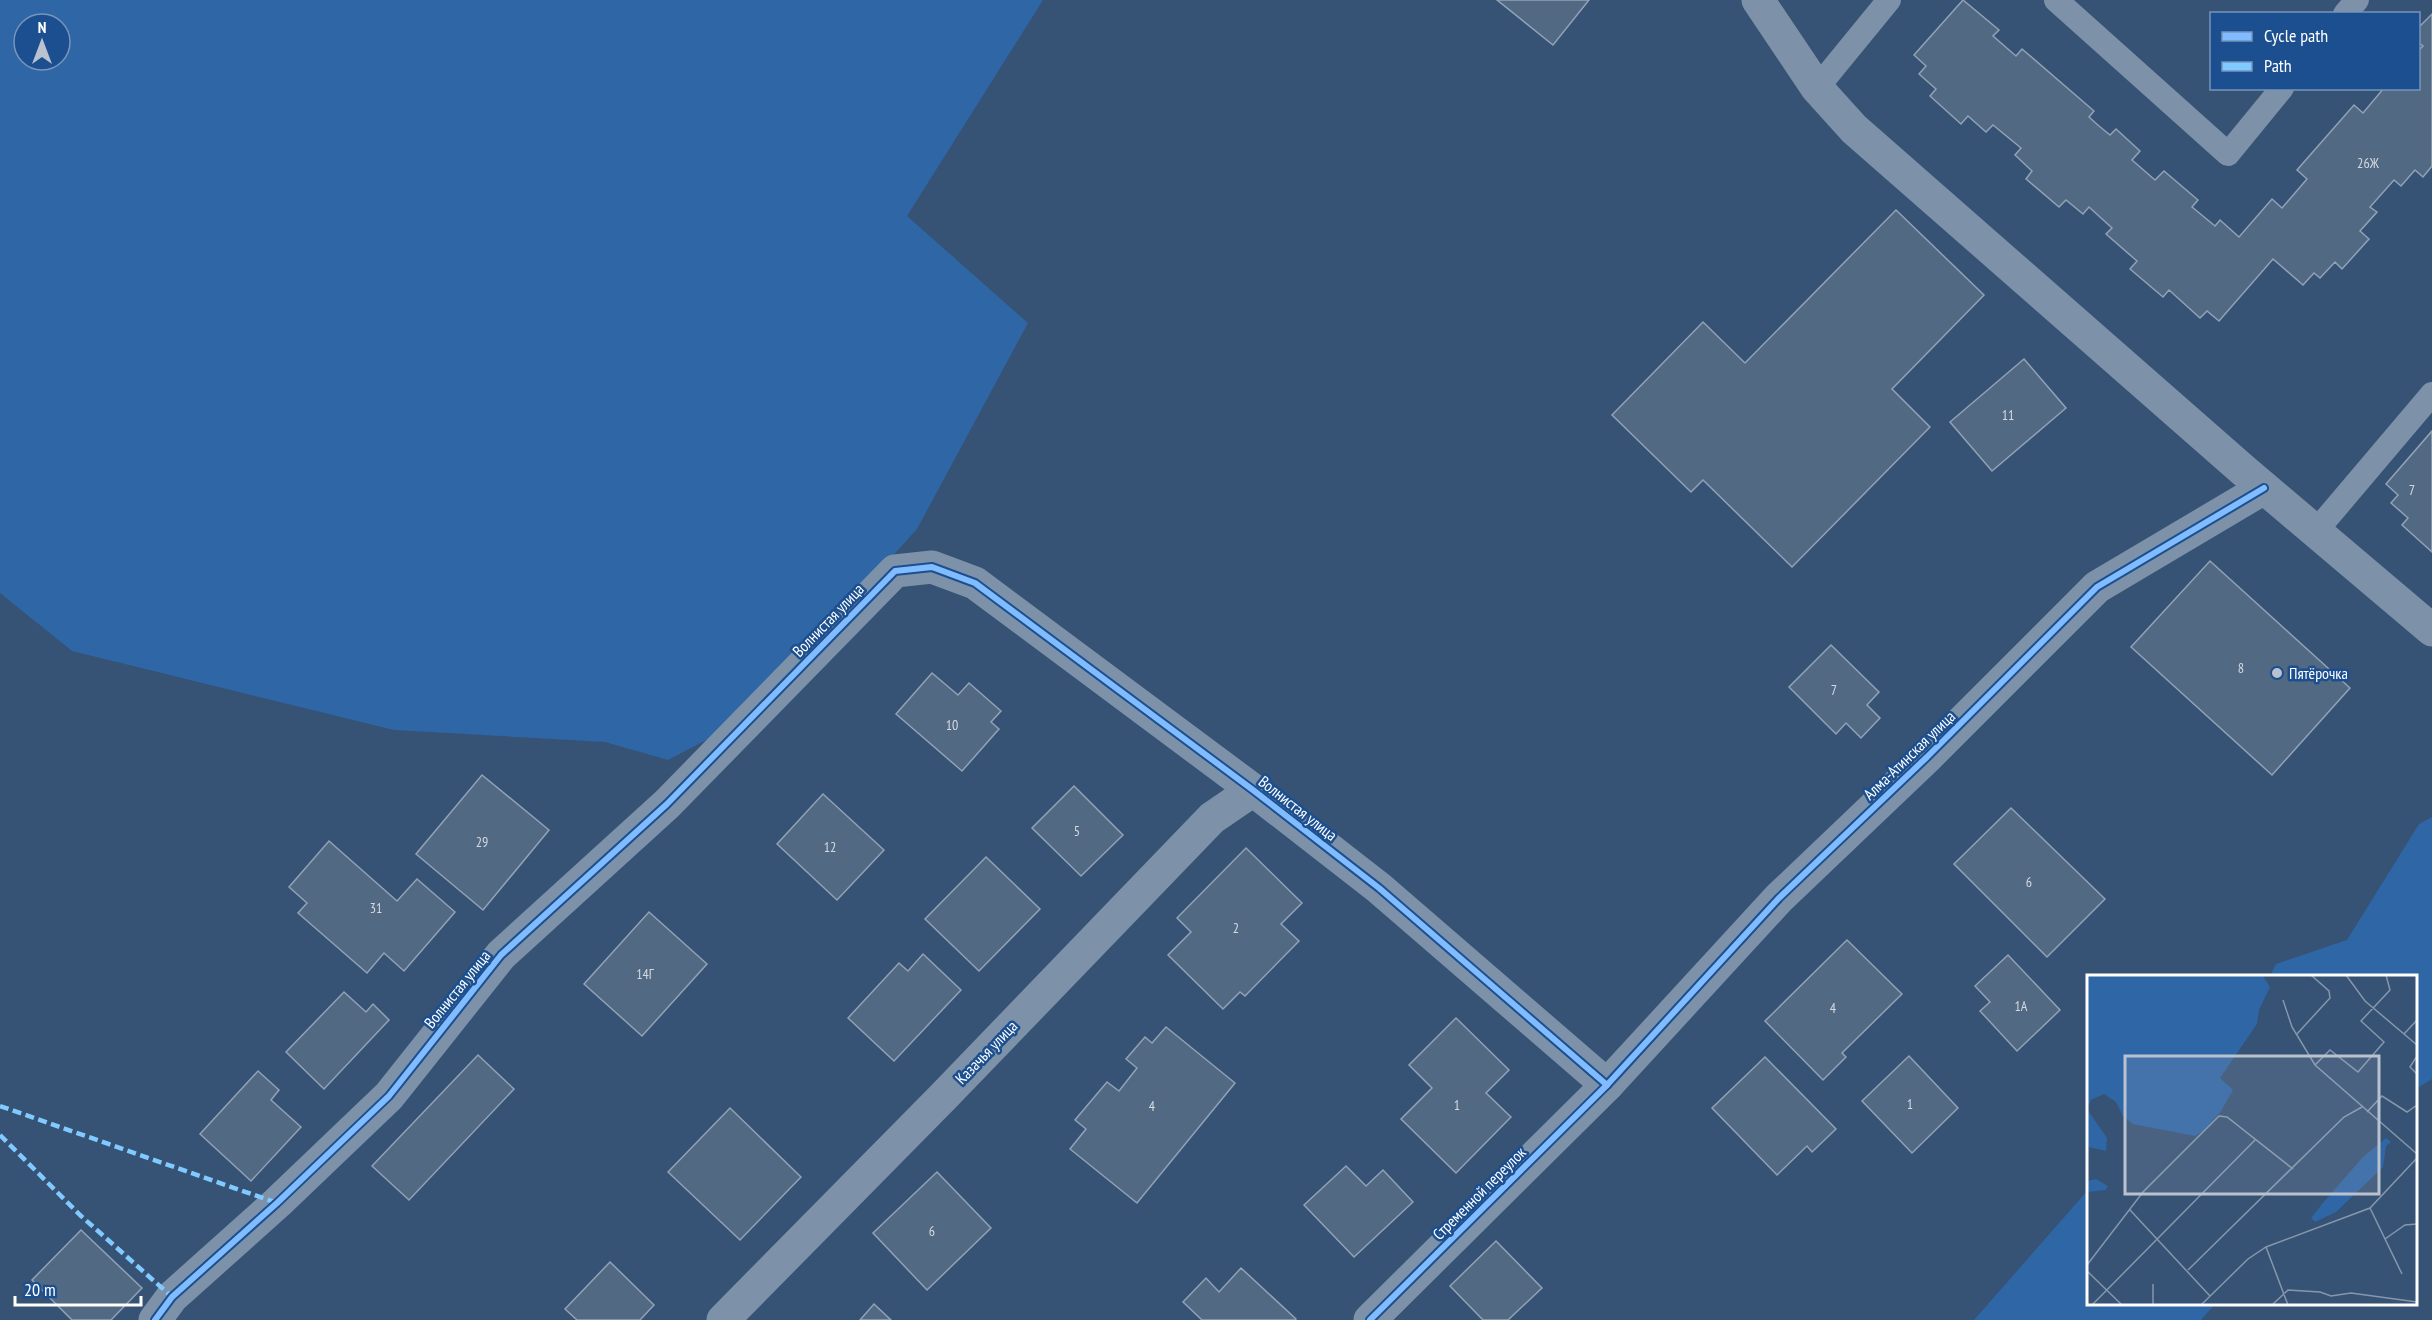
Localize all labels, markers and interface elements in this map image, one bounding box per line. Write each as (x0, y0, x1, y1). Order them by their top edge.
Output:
north arrow (12, 12, 72, 72)
legend (2210, 12, 2420, 90)
text: N (38, 17, 46, 37)
text: Cycle path (2264, 24, 2328, 47)
text: Path (2264, 54, 2292, 77)
house number: 26Ж (2357, 154, 2380, 172)
house number: 11 (2002, 406, 2014, 424)
house number: 7 (2409, 481, 2415, 499)
street label: Волнистая улица (788, 579, 868, 661)
house number: 8 (2238, 659, 2244, 677)
place label: Пятёрочка (2289, 663, 2348, 683)
marker: Пятёрочка (2270, 666, 2284, 680)
house number: 7 (1831, 681, 1837, 699)
street label: Алма-Атинская улица (1859, 706, 1959, 804)
house number: 10 (946, 716, 958, 734)
street label: Волнистая улица (1255, 771, 1341, 845)
house number: 5 (1074, 822, 1080, 840)
house number: 29 (476, 833, 488, 851)
house number: 12 (824, 838, 836, 856)
house number: 6 (2026, 873, 2032, 891)
house number: 31 (370, 899, 382, 917)
house number: 2 (1233, 919, 1239, 937)
street label: Волнистая улица (420, 946, 494, 1032)
house number: 14Г (636, 965, 655, 983)
inset map (2087, 975, 2417, 1305)
house number: 1А (2015, 997, 2028, 1015)
house number: 4 (1830, 999, 1837, 1017)
street label: Казачья улица (951, 1016, 1021, 1088)
house number: 1 (1907, 1095, 1913, 1113)
house number: 1 (1454, 1096, 1460, 1114)
house number: 4 (1149, 1097, 1156, 1115)
street label: Стременной переулок (1428, 1142, 1530, 1244)
house number: 6 (929, 1222, 935, 1240)
scale bar (15, 1269, 141, 1307)
text: 20 m (24, 1278, 56, 1301)

